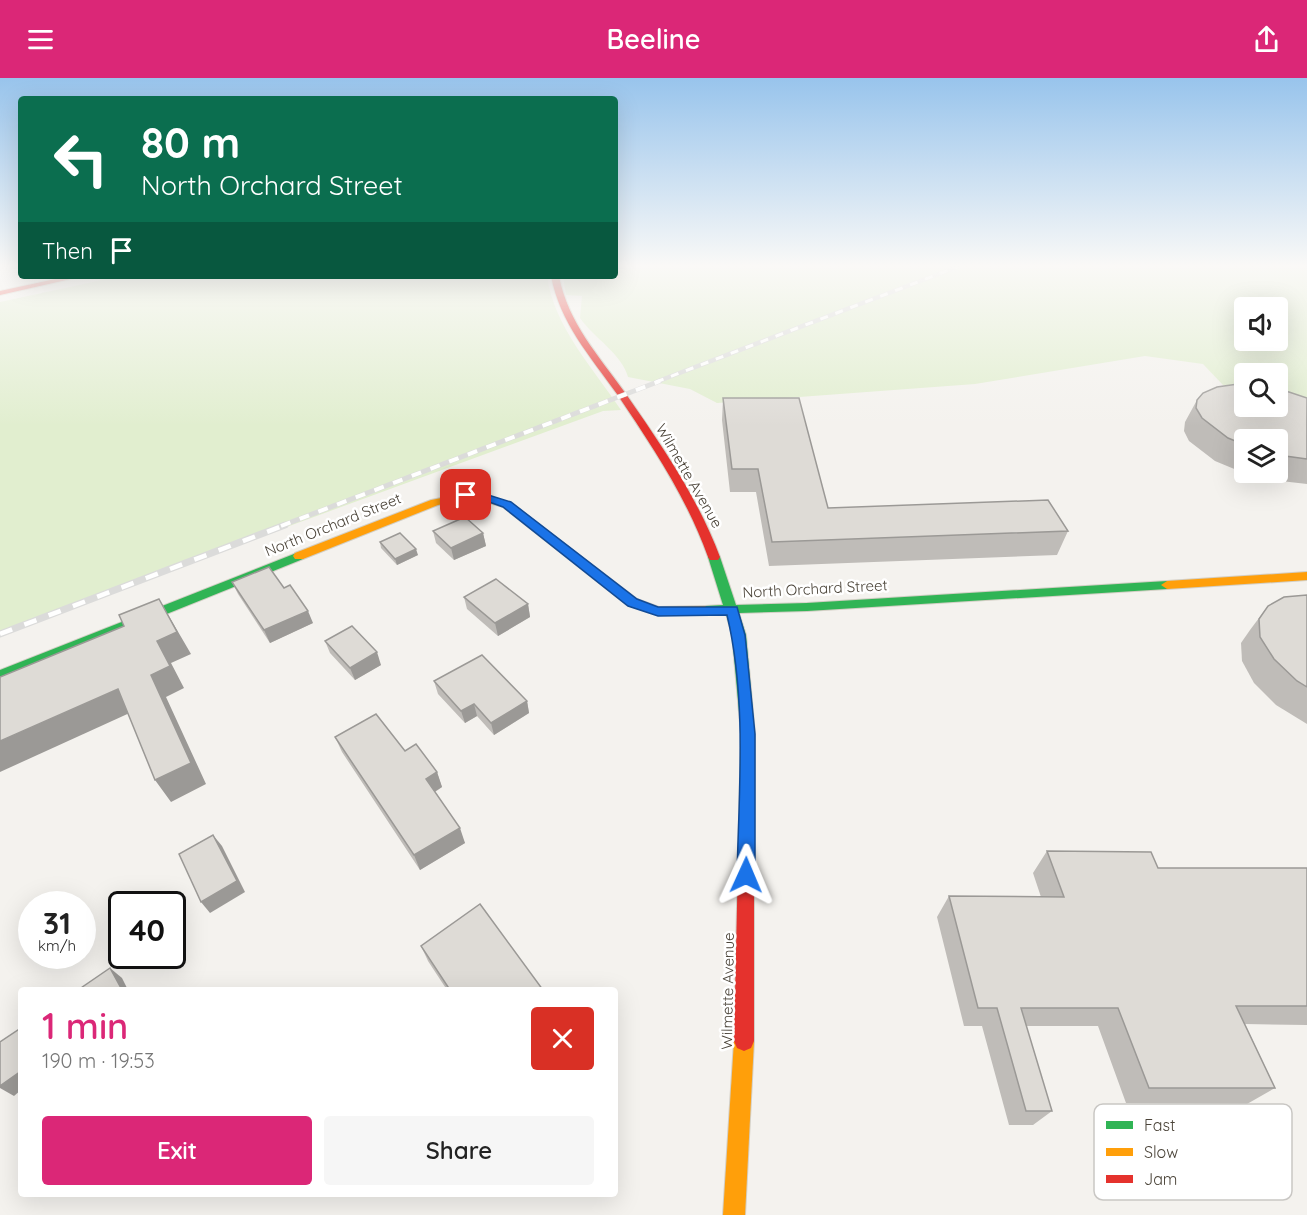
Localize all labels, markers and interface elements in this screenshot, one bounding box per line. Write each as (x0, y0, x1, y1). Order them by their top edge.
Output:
text: Beeline (607, 22, 700, 56)
icon: menu (24, 23, 57, 56)
icon: share (1250, 23, 1283, 56)
text: 80 m (141, 116, 240, 169)
icon: left (42, 120, 120, 198)
text: North Orchard Street (141, 168, 403, 202)
icon: arrive (105, 234, 138, 267)
text: Then (42, 237, 93, 265)
map controls (1234, 297, 1288, 483)
button: sound (1234, 297, 1288, 351)
button: search (1234, 363, 1288, 417)
street label: Wilmette Avenue (652, 420, 727, 531)
button: layers (1234, 429, 1288, 483)
pin (440, 469, 491, 520)
icon: arrive (449, 478, 482, 511)
street label: North Orchard Street (262, 488, 404, 561)
street label: North Orchard Street (742, 575, 888, 602)
position arrow (714, 843, 778, 907)
speed limit sign: 40 (108, 891, 186, 969)
text: 31 (43, 904, 71, 942)
street label: Wilmette Avenue (717, 932, 738, 1050)
text: km/h (38, 936, 76, 955)
text: 1 min (42, 1003, 128, 1048)
button: close (531, 1007, 594, 1070)
text: 190 m · 19:53 (42, 1048, 155, 1073)
legend (1094, 1104, 1292, 1200)
text: Fast (1144, 1115, 1175, 1135)
button: Exit (42, 1116, 312, 1185)
button: Share (324, 1116, 594, 1185)
text: Slow (1144, 1142, 1178, 1162)
text: Jam (1144, 1169, 1177, 1189)

